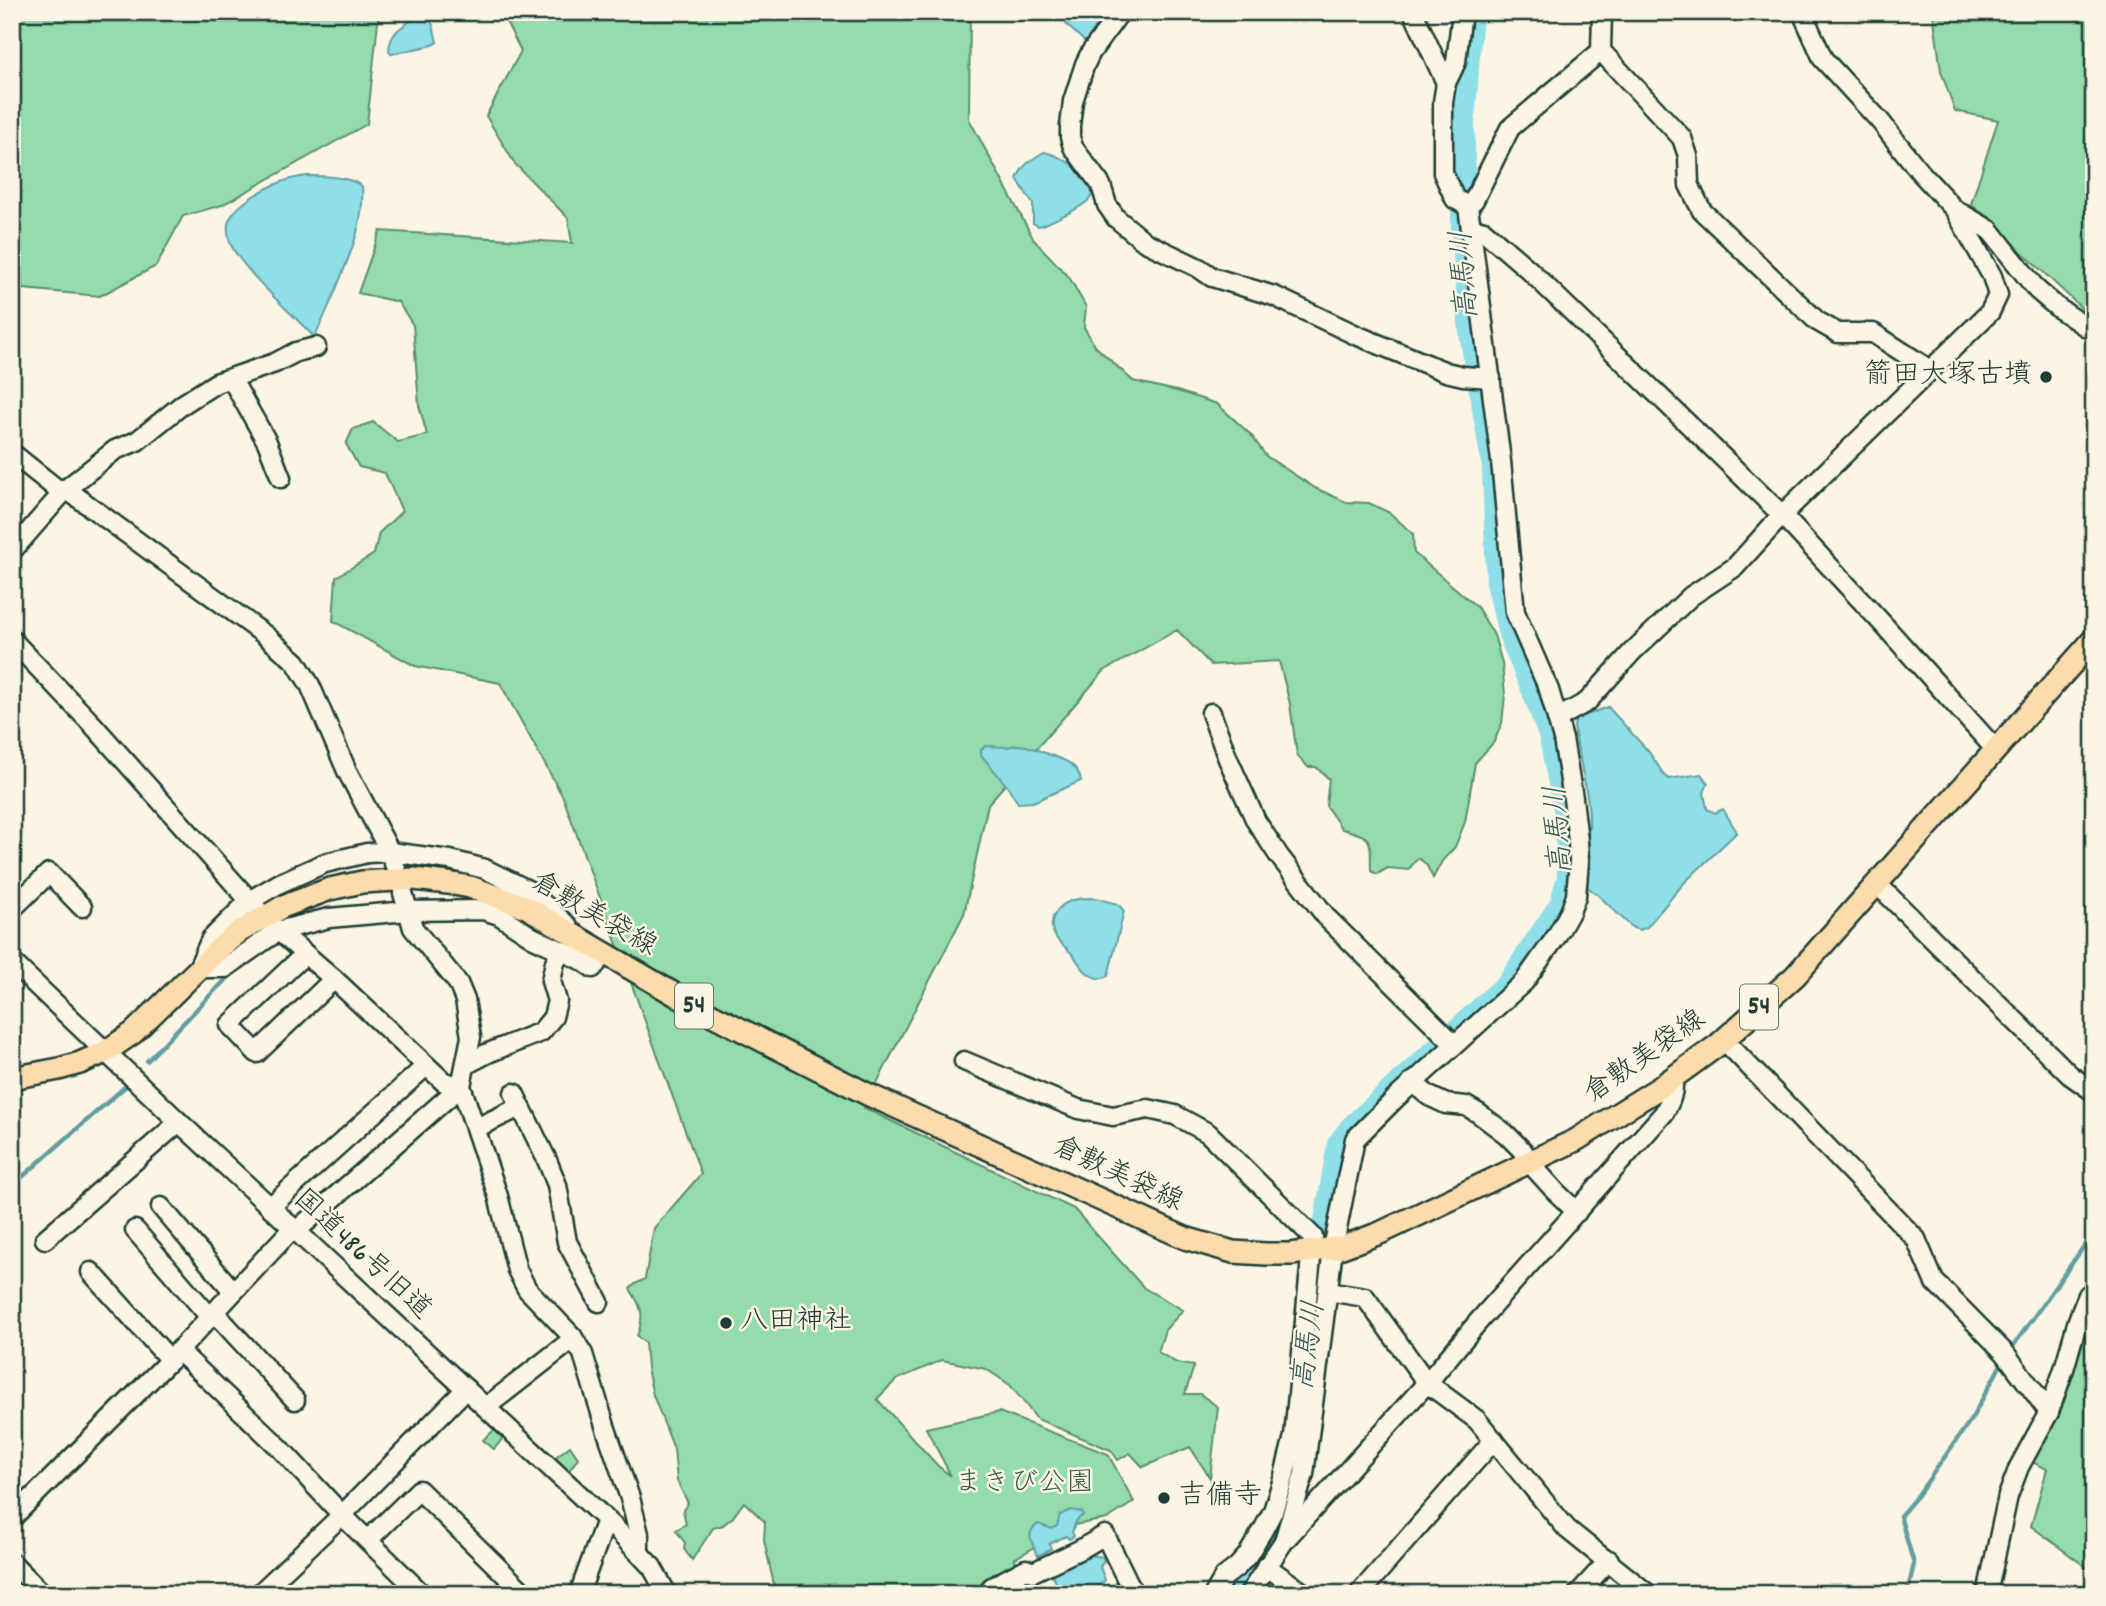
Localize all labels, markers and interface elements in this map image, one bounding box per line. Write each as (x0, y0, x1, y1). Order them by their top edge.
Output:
water label: 高馬川 (1442, 229, 1492, 321)
place label: 箭田大塚古墳 (1864, 357, 2032, 397)
marker: 箭田大塚古墳 (2038, 369, 2054, 385)
water label: 高馬川 (1536, 784, 1586, 876)
street label: 倉敷美袋線 (522, 864, 664, 968)
road number: 54 (675, 984, 713, 1028)
road number: 54 (1740, 984, 1778, 1030)
street label: 倉敷美袋線 (1577, 1001, 1715, 1115)
street label: 倉敷美袋線 (1045, 1128, 1189, 1224)
street label: 国道486号旧道 (283, 1181, 439, 1331)
water label: 高馬川 (1283, 1298, 1339, 1394)
place label: 八田神社 (740, 1303, 852, 1343)
marker: 八田神社 (718, 1315, 734, 1331)
park label: まきび公園 (954, 1465, 1094, 1505)
place label: 吉備寺 (1178, 1478, 1262, 1518)
marker: 吉備寺 (1156, 1490, 1172, 1506)

